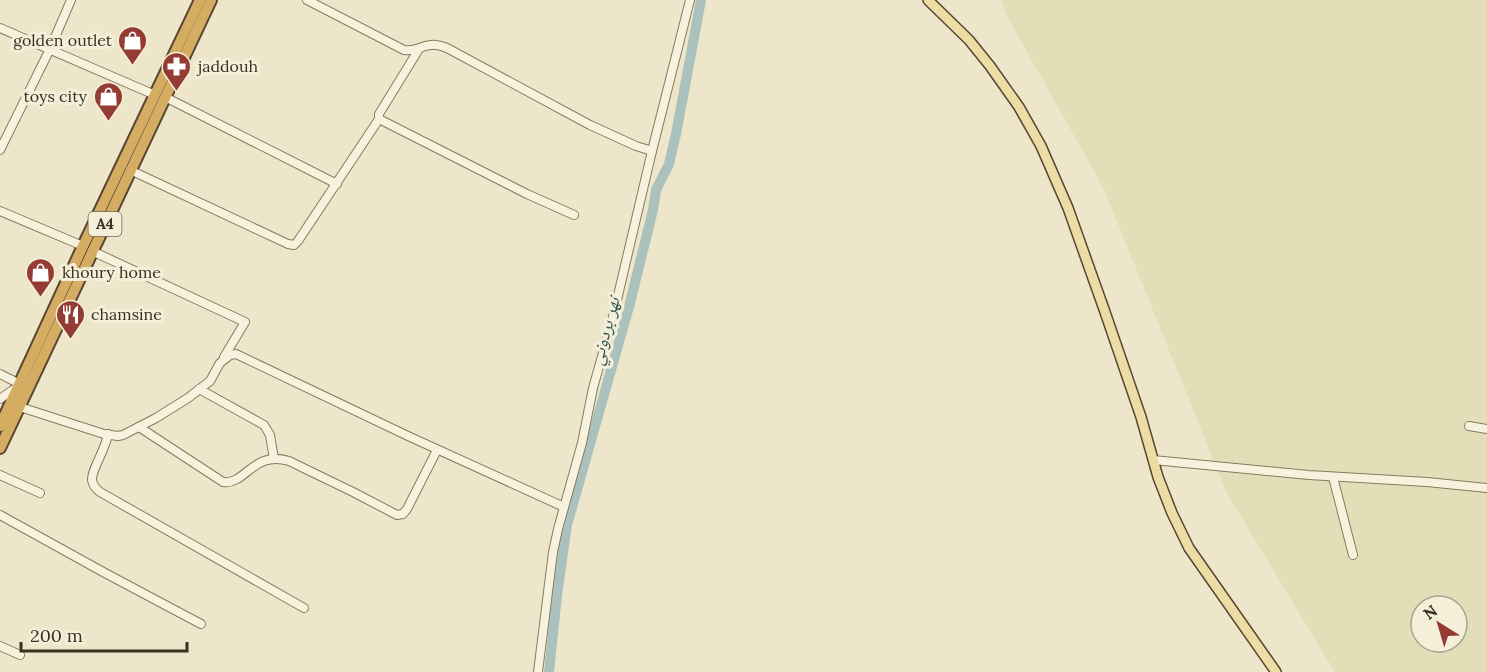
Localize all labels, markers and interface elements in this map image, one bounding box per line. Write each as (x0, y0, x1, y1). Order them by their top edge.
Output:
shop icon: golden outlet (117, 24, 149, 66)
place label: golden outlet (13, 30, 113, 50)
pharmacy icon: jaddouh (161, 50, 193, 92)
place label: jaddouh (196, 56, 258, 76)
shop icon: toys city (92, 80, 124, 122)
place label: toys city (24, 86, 88, 106)
road number: A4 (88, 212, 122, 236)
shop icon: khoury home (25, 256, 57, 298)
place label: khoury home (62, 262, 161, 282)
water label: نهر بردوني (584, 291, 629, 368)
restaurant icon: chamsine (54, 298, 86, 340)
place label: chamsine (91, 304, 162, 324)
north arrow (1409, 594, 1469, 654)
text: N (1419, 600, 1441, 624)
scale bar (21, 615, 188, 653)
text: 200 m (30, 624, 83, 647)

